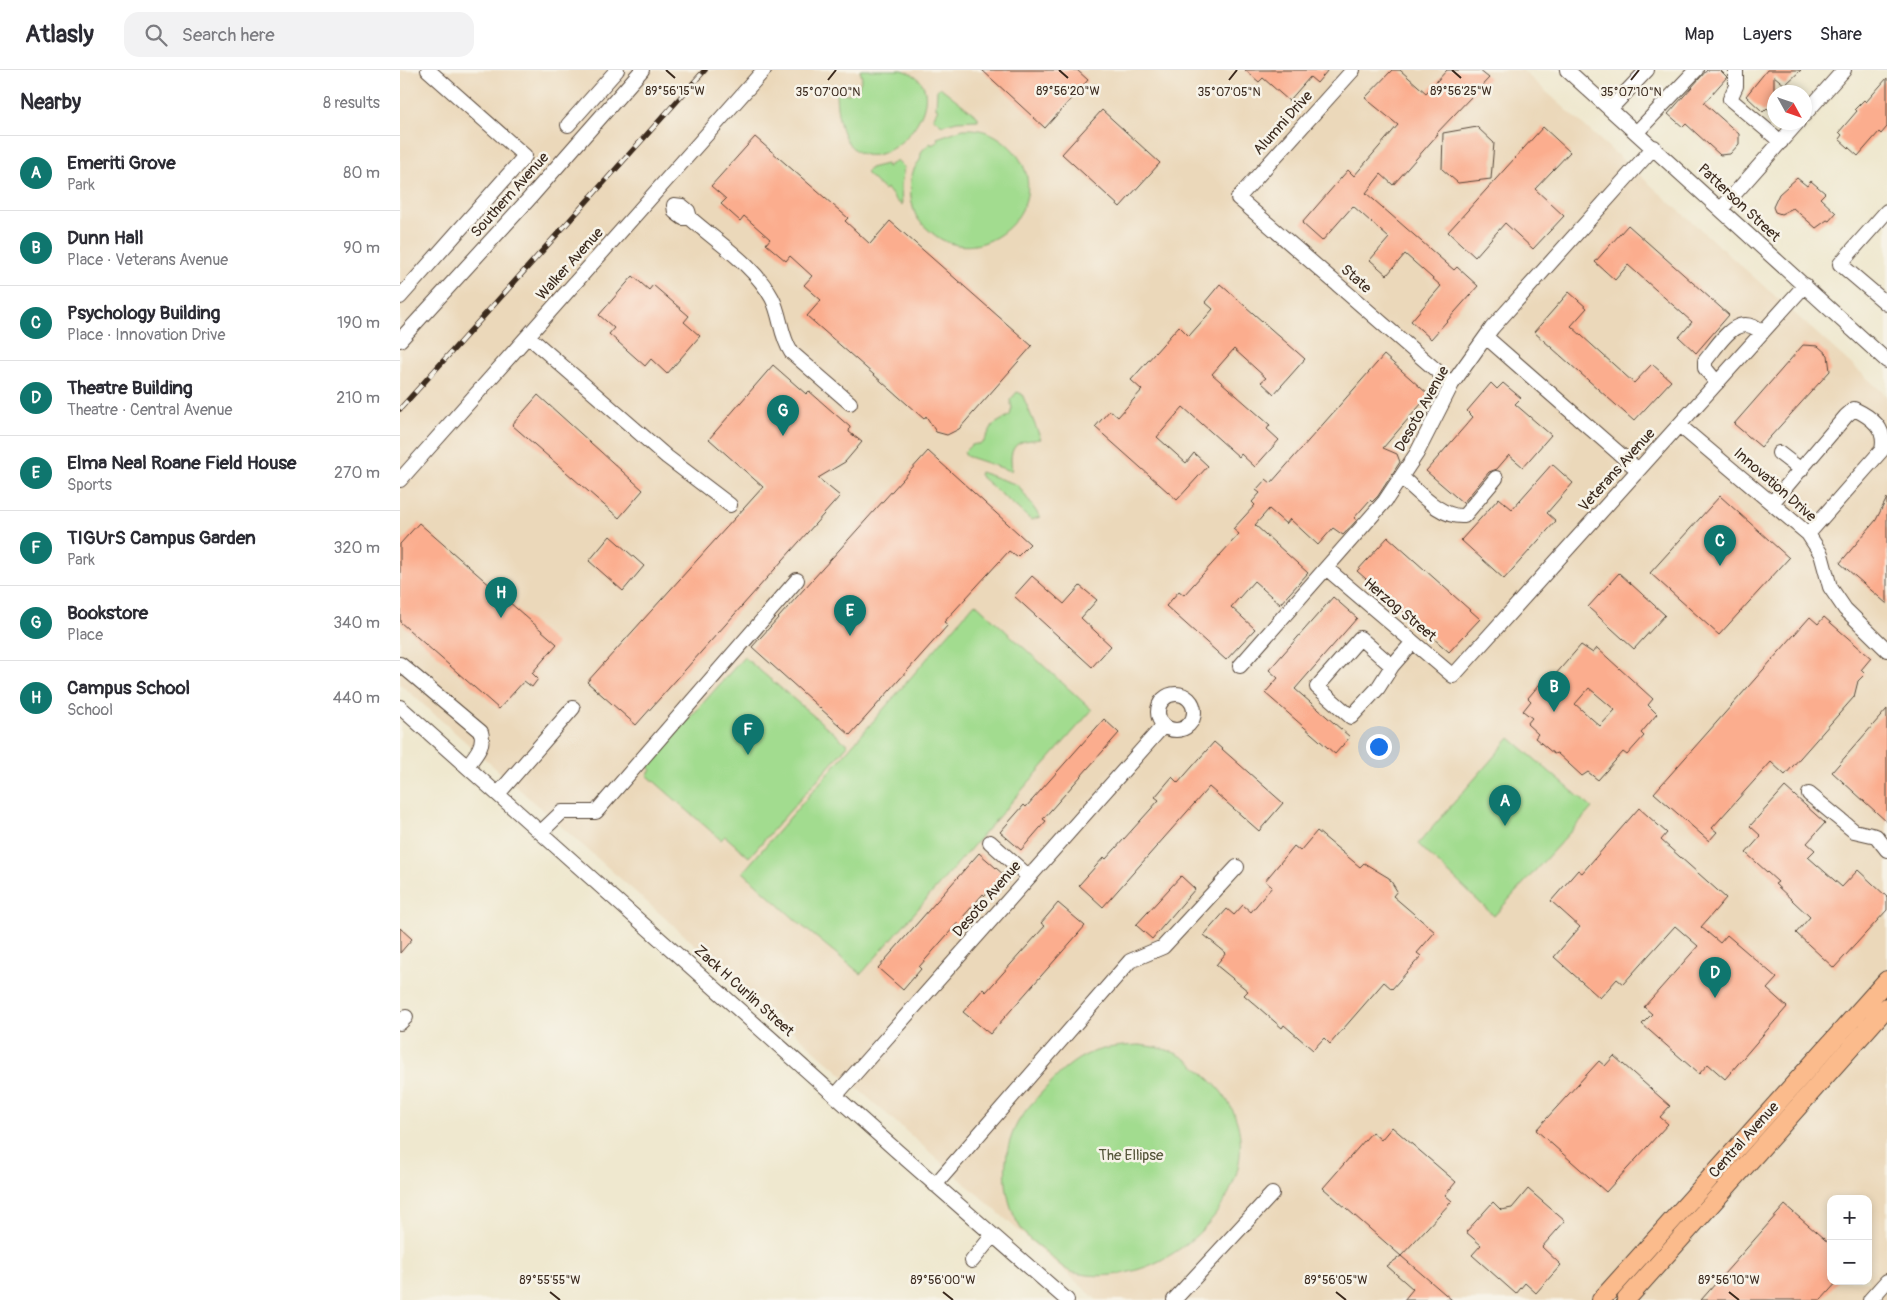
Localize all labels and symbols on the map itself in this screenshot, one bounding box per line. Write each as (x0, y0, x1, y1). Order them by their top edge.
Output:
text: 89°56'15"W (645, 84, 705, 99)
text: 89°56'20"W (1036, 84, 1100, 99)
text: 89°56'25"W (1430, 84, 1492, 99)
text: 35°07'00"N (796, 85, 860, 100)
text: 35°07'05"N (1197, 85, 1261, 100)
text: 35°07'10"N (1600, 85, 1662, 100)
north arrow (1767, 85, 1812, 130)
street label: Alumni Drive (1249, 86, 1317, 159)
street label: Southern Avenue (467, 148, 554, 241)
street label: Patterson Street (1694, 160, 1785, 247)
street label: Walker Avenue (532, 223, 608, 304)
street label: State (1337, 260, 1376, 298)
street label: Desoto Avenue (1391, 362, 1454, 455)
pin: G (767, 395, 799, 436)
street label: Veterans Avenue (1574, 424, 1660, 516)
street label: Innovation Drive (1730, 444, 1821, 526)
pin: C (1704, 525, 1736, 566)
street label: Herzog Street (1360, 574, 1441, 646)
pin: H (485, 577, 517, 618)
pin: E (834, 595, 866, 636)
pin: B (1538, 671, 1570, 712)
pin: F (732, 714, 764, 755)
your location (1366, 734, 1392, 760)
pin: A (1489, 785, 1521, 826)
street label: Desoto Avenue (949, 856, 1026, 941)
street label: Zack H Curlin Street (690, 941, 799, 1041)
pin: D (1699, 957, 1731, 998)
street label: Central Avenue (1705, 1098, 1784, 1182)
park label: The Ellipse (1099, 1146, 1164, 1165)
text: 89°55'55"W (520, 1273, 581, 1288)
text: 89°56'00"W (911, 1273, 975, 1288)
text: 89°56'05"W (1304, 1273, 1368, 1288)
text: 89°56'10"W (1698, 1273, 1760, 1288)

